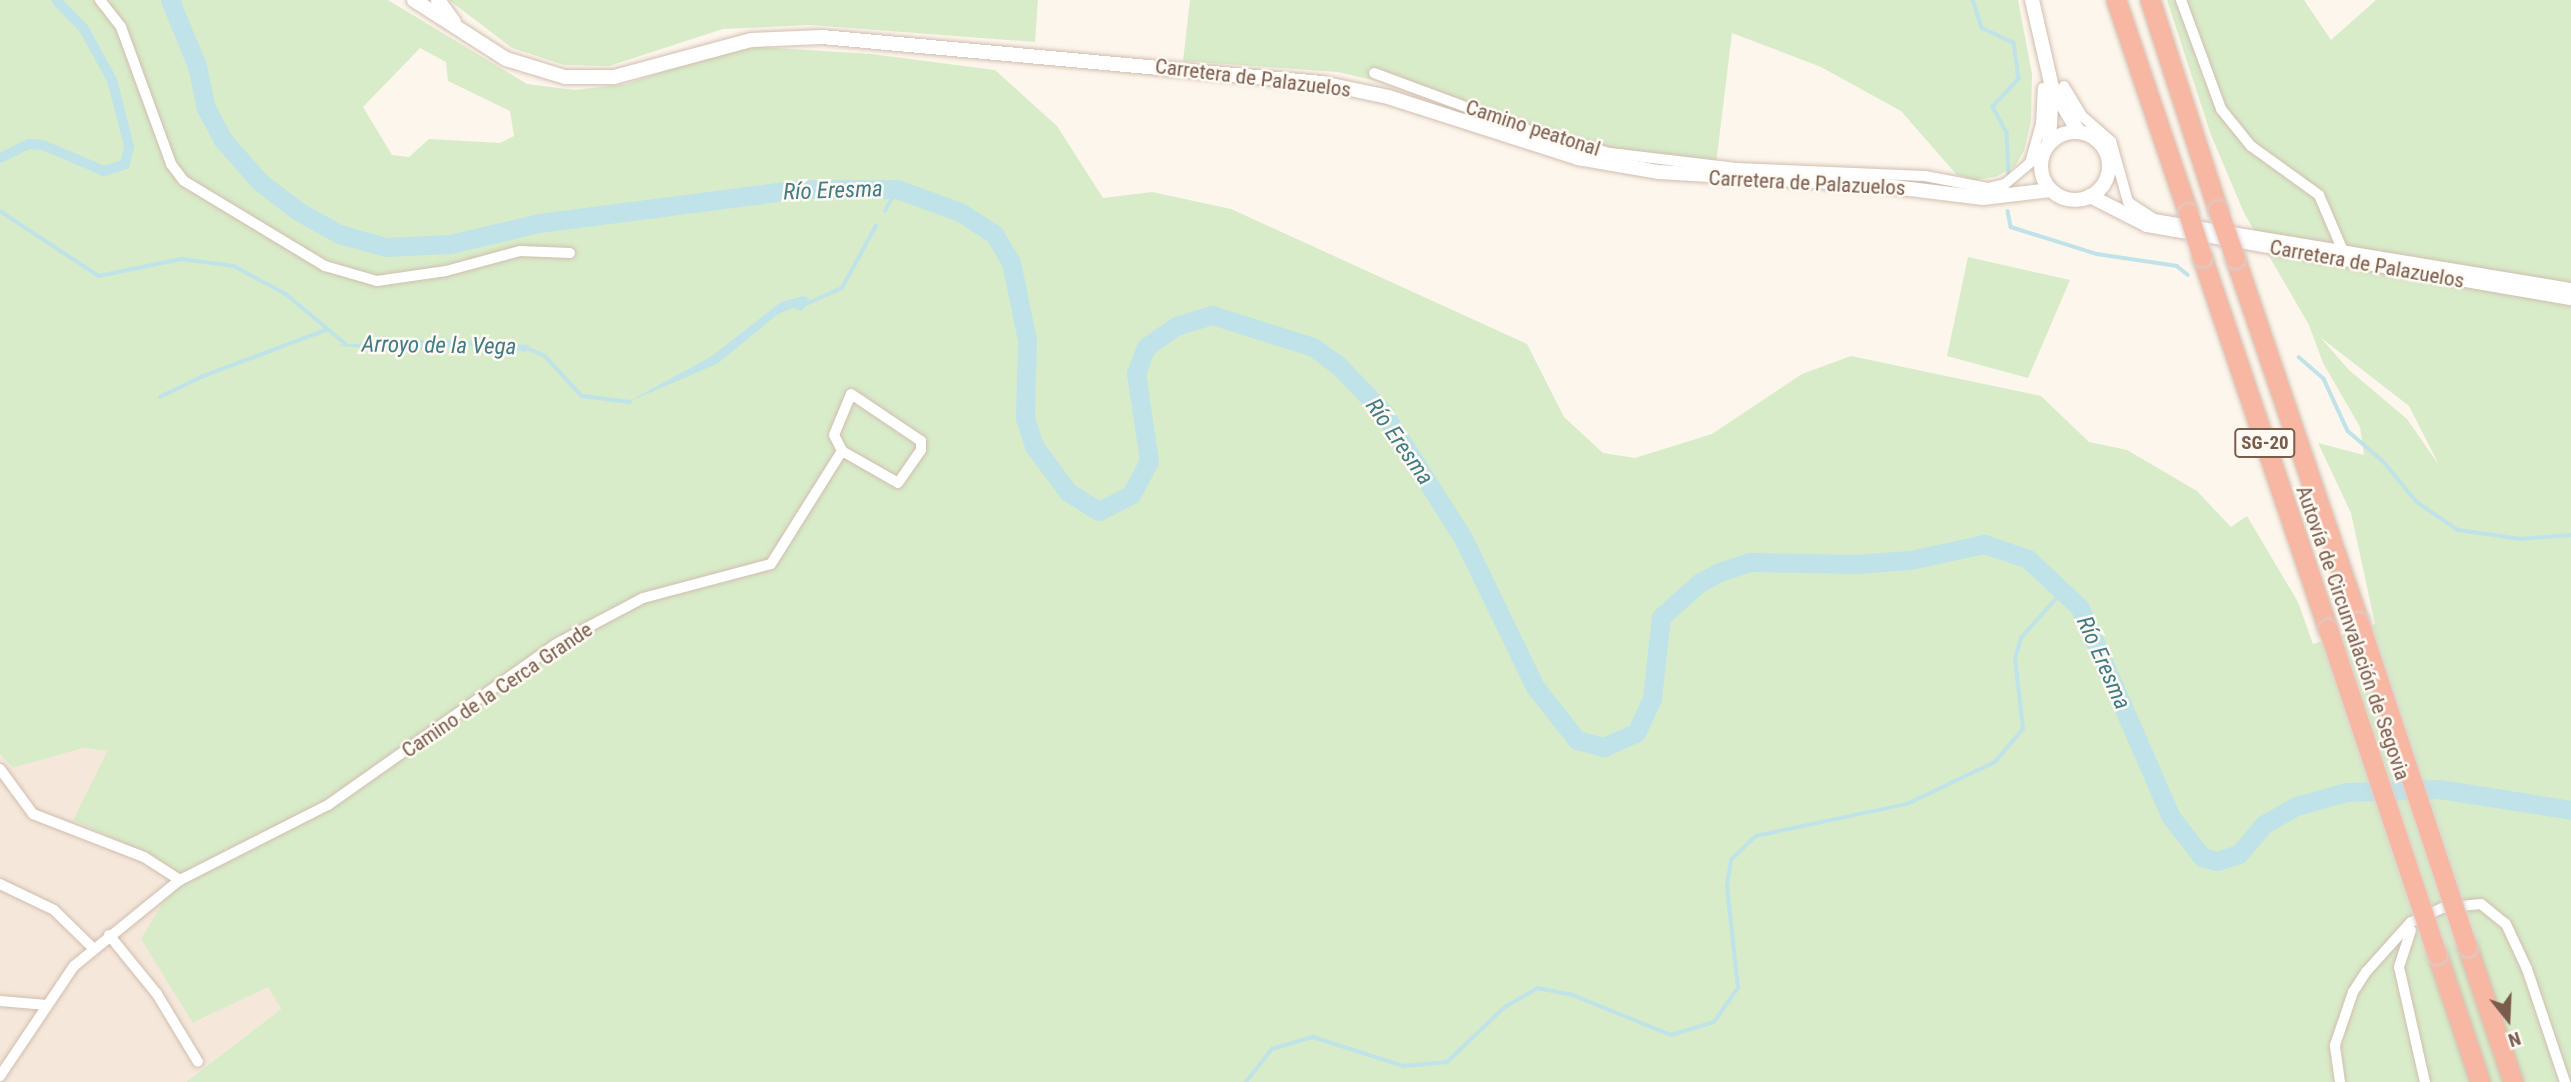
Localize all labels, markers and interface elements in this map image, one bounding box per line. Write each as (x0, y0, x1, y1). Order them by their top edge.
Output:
street label: Carretera de Palazuelos (1154, 53, 1352, 103)
street label: Camino peatonal (1463, 94, 1603, 162)
street label: Carretera de Palazuelos (1708, 165, 1906, 201)
water label: Río Eresma (783, 175, 883, 207)
street label: Carretera de Palazuelos (2268, 234, 2466, 294)
water label: Arroyo de la Vega (361, 331, 517, 361)
water label: Río Eresma (1359, 393, 1439, 491)
road number: SG-20 (2234, 428, 2296, 458)
street label: Autovía de Circunvalación de Segovia (2291, 483, 2415, 783)
water label: Río Eresma (2070, 612, 2136, 714)
street label: Camino de la Cerca Grande (397, 617, 597, 763)
north arrow (2473, 984, 2543, 1054)
text: N (2506, 1027, 2524, 1052)

